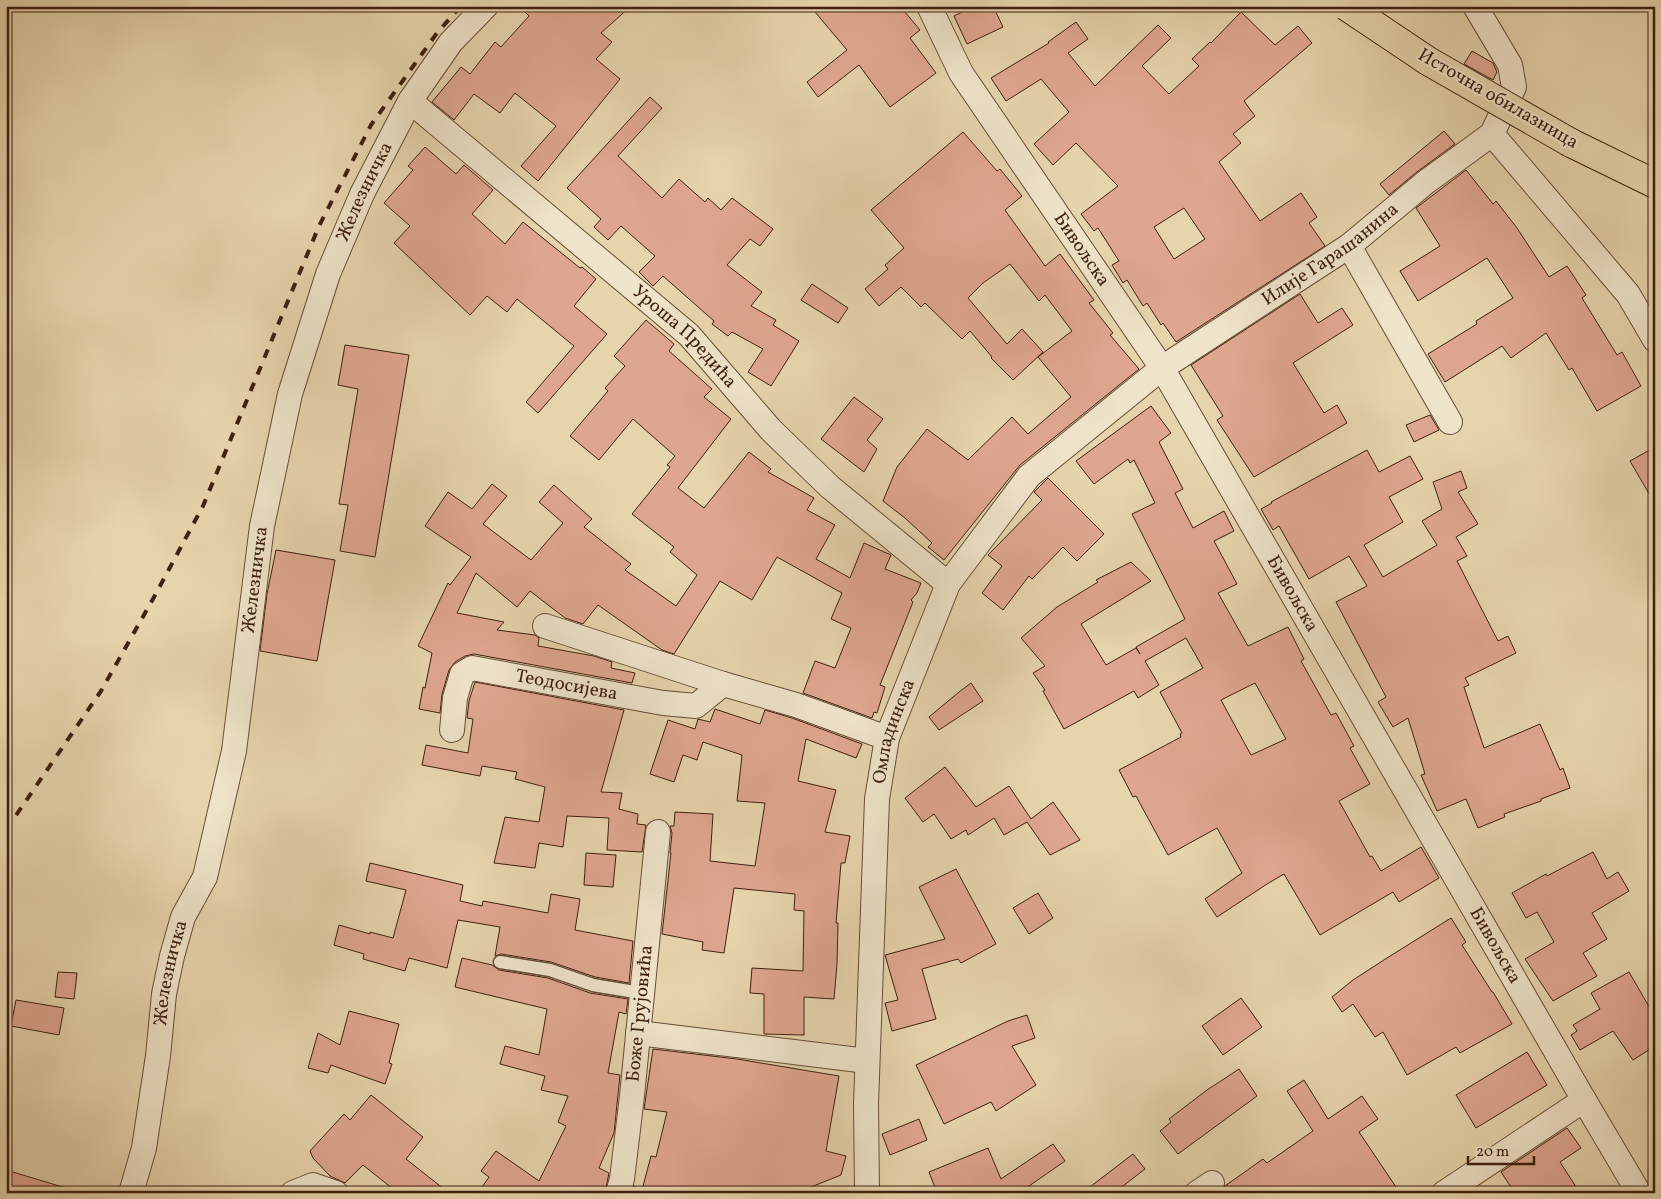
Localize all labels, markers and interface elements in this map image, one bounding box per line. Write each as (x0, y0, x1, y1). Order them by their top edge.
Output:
street label: Источна обилазница (1413, 42, 1583, 156)
street label: Железничка (330, 138, 400, 246)
street label: Илије Гарашанина (1257, 197, 1404, 312)
street label: Бивољска (1047, 207, 1116, 292)
street label: Уроша Предића (626, 279, 743, 394)
street label: Железничка (236, 525, 275, 635)
street label: Бивољска (1260, 551, 1325, 637)
street label: Теодосијева (513, 663, 620, 707)
street label: Омладинска (867, 675, 922, 786)
street label: Бивољска (1463, 903, 1527, 989)
street label: Железничка (148, 917, 194, 1027)
street label: Боже Грујовића (620, 944, 660, 1083)
scale bar (1468, 1134, 1535, 1166)
text: 20 m (1476, 1142, 1509, 1163)

